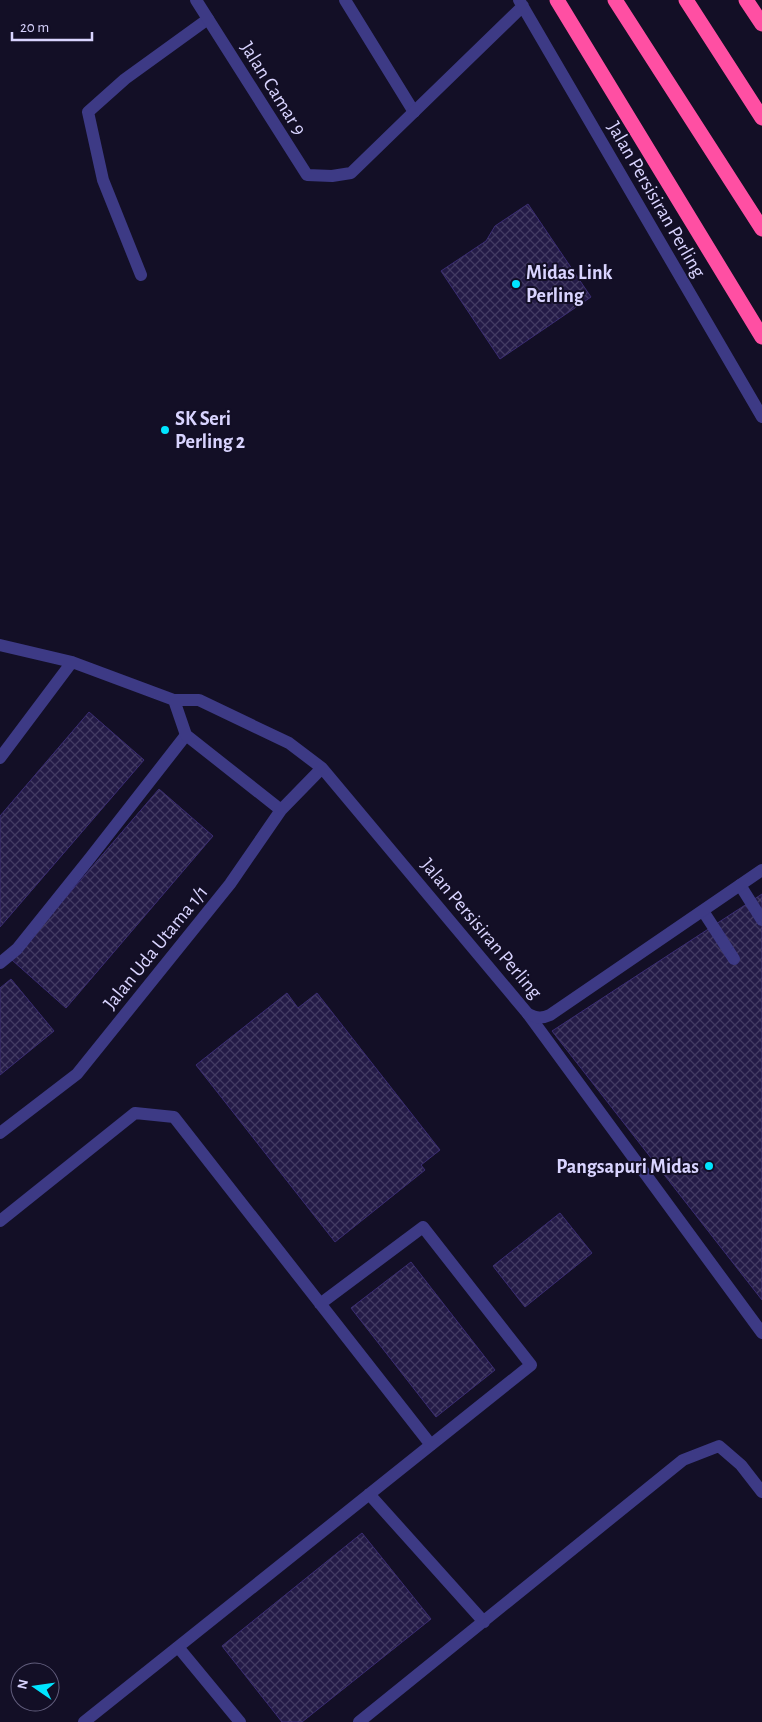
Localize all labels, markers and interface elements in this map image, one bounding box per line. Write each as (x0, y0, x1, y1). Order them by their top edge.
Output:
scale bar (12, 10, 92, 42)
text: 20 m (20, 20, 49, 35)
street label: Jalan Camar 9 (237, 38, 310, 139)
street label: Jalan Persisiran Perling (603, 118, 709, 281)
place label: Midas Link Perling (526, 263, 612, 306)
marker: Midas Link Perling (510, 278, 522, 290)
place label: SK Seri Perling 2 (175, 409, 245, 452)
marker: SK Seri Perling 2 (159, 424, 171, 436)
street label: Jalan Persisiran Perling (417, 855, 546, 1003)
street label: Jalan Uda Utama 1/1 (100, 882, 212, 1014)
place label: Pangsapuri Midas (556, 1157, 699, 1177)
marker: Pangsapuri Midas (703, 1160, 715, 1172)
north arrow (10, 1662, 60, 1712)
text: N (15, 1678, 31, 1691)

